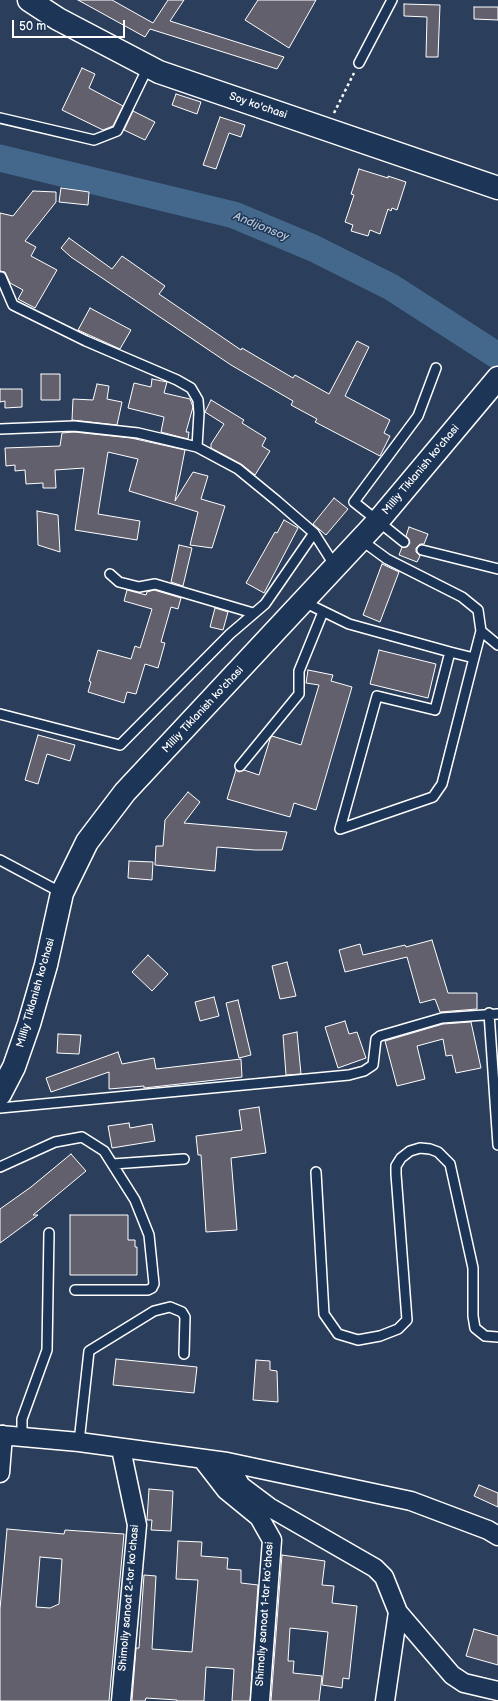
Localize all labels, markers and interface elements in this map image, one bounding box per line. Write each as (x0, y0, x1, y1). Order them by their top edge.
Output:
scale bar (14, 12, 127, 38)
text: 50 m (19, 19, 46, 34)
street label: Soy ko'chasi (227, 90, 289, 122)
water label: Andijonsoy (231, 209, 291, 245)
street label: Milliy Tiklanish ko'chasi (380, 422, 462, 518)
street label: Milliy Tiklanish ko'chasi (160, 664, 246, 756)
street label: Milliy Tiklanish ko'chasi (14, 937, 58, 1049)
street label: Shimoliy sanoat 2-tor koʻchasi (116, 1524, 142, 1672)
street label: Shimoliy sanoat 1-tor koʻchasi (253, 1541, 277, 1687)

